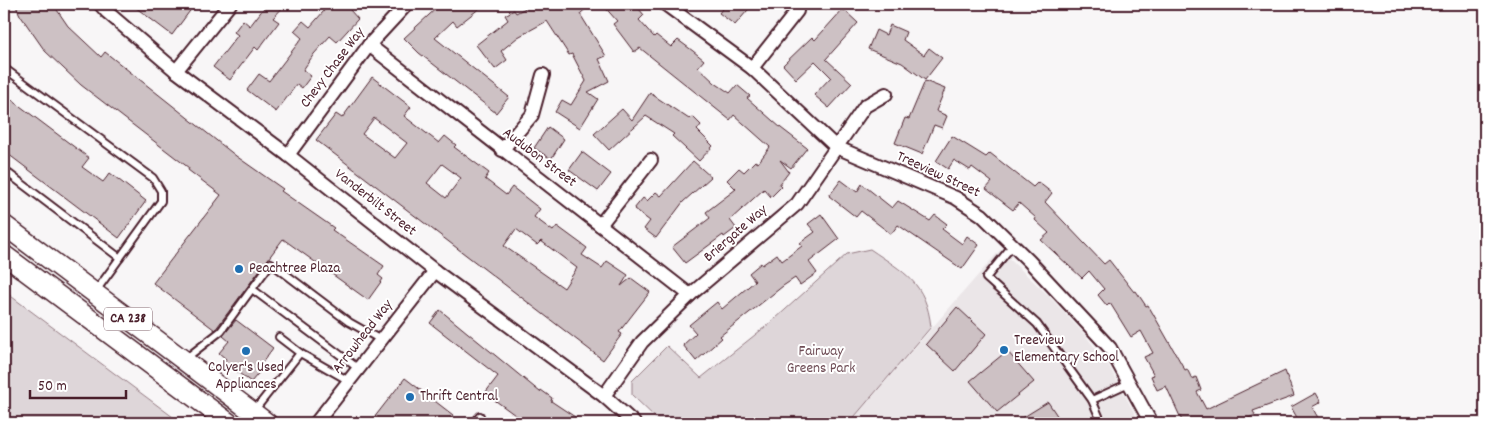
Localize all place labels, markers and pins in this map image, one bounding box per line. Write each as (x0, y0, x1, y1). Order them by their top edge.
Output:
place label: Peachtree Plaza (249, 258, 341, 280)
marker: Peachtree Plaza (233, 263, 245, 275)
place label: Treeview Elementary School (1014, 330, 1119, 369)
marker: Treeview Elementary School (998, 344, 1010, 356)
marker: Colyer's Used Appliances (240, 345, 252, 357)
place label: Colyer's Used Appliances (208, 357, 284, 396)
place label: Thrift Central (420, 386, 499, 408)
marker: Thrift Central (404, 391, 416, 403)

